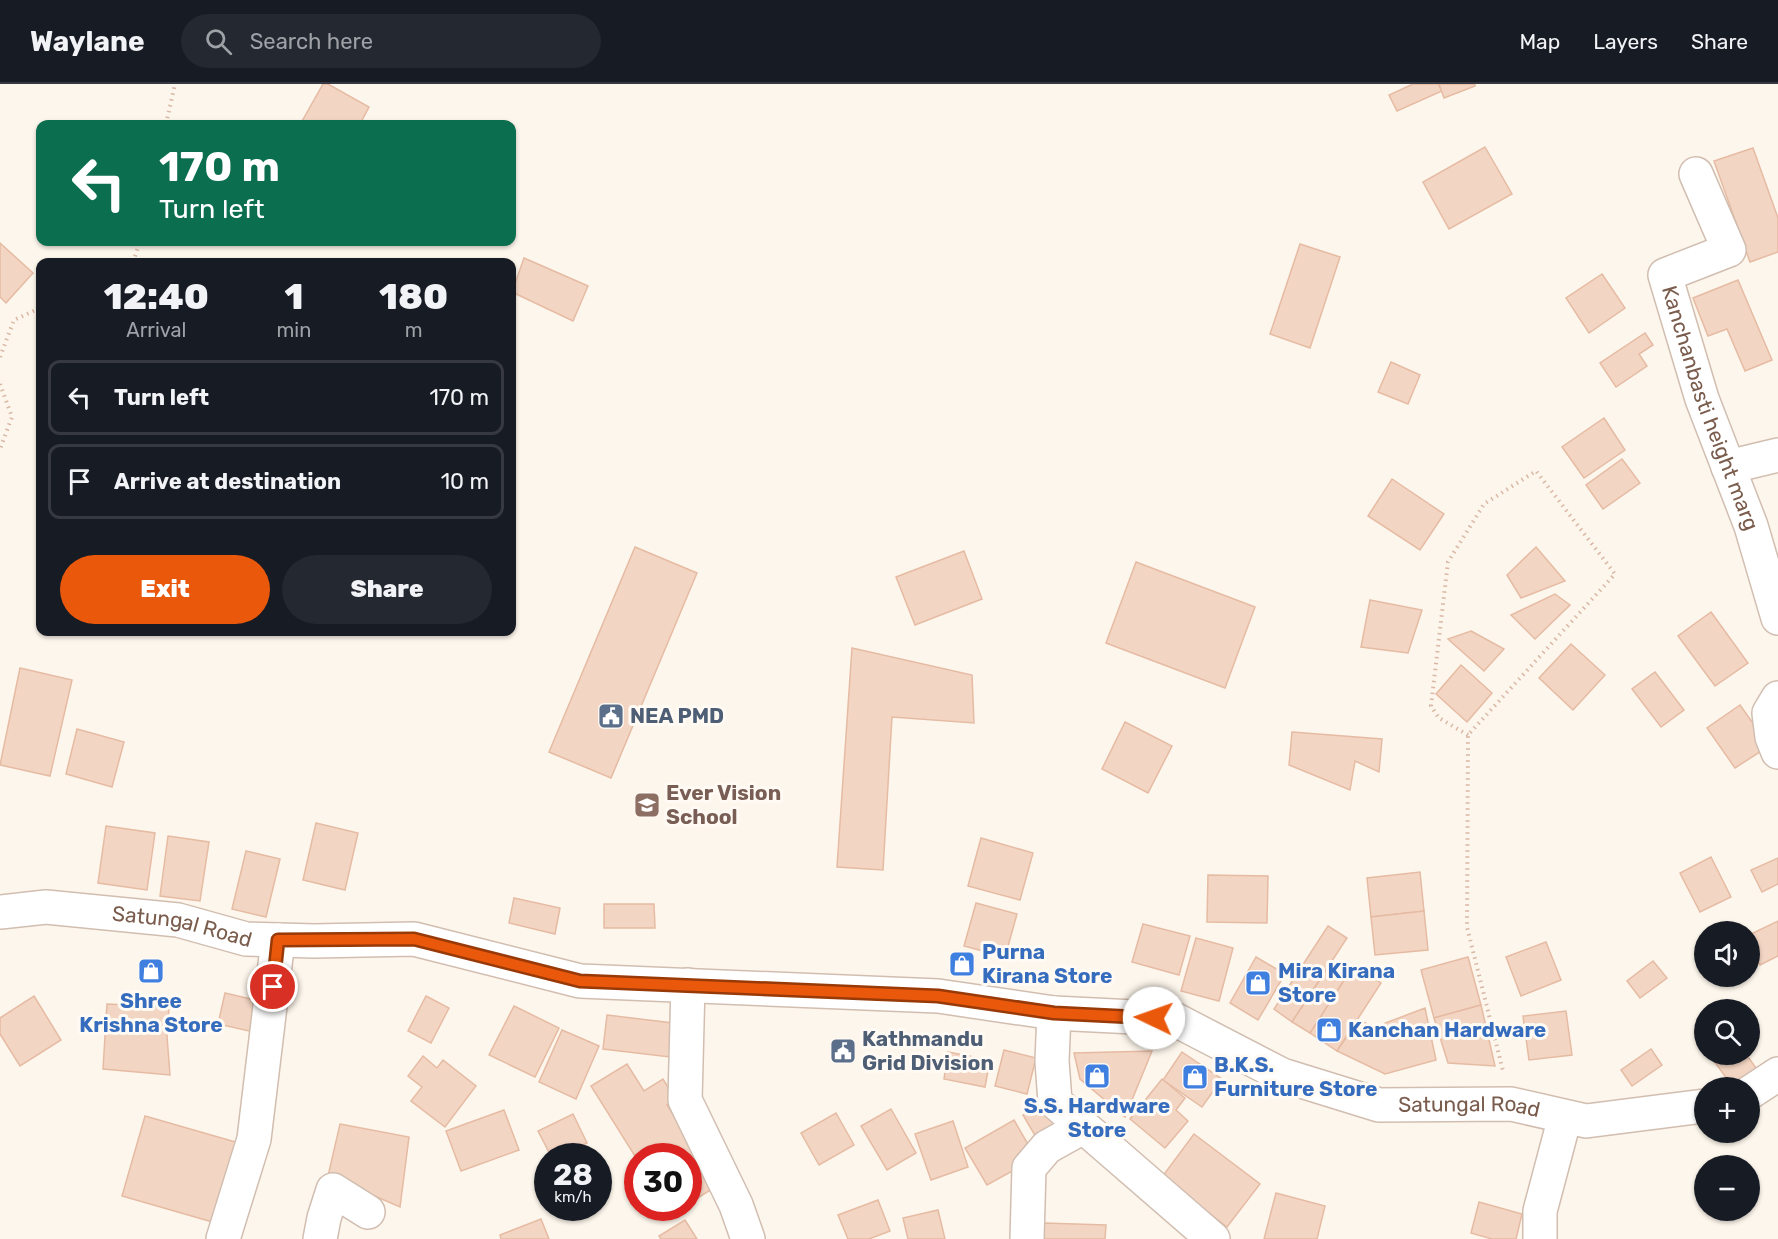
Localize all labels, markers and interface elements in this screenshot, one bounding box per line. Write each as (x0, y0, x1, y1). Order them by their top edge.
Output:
search box (181, 14, 601, 68)
text: Waylane (30, 25, 145, 58)
icon: search (202, 25, 235, 58)
text: Search here (250, 28, 373, 55)
text: Map (1519, 29, 1560, 54)
text: Layers (1593, 29, 1658, 54)
text: Share (1691, 29, 1748, 54)
text: 170 m (159, 142, 280, 192)
icon: left (60, 144, 138, 222)
text: Turn left (159, 193, 264, 225)
text: 12:40 (104, 275, 209, 318)
text: 1 (284, 275, 303, 318)
text: 180 (379, 275, 448, 318)
street label: Kanchanbasti height marg (1657, 282, 1764, 534)
text: Arrival (126, 318, 186, 342)
text: min (277, 318, 311, 342)
text: m (405, 318, 423, 342)
icon: left (63, 381, 96, 414)
text: Turn left (114, 384, 209, 411)
text: 170 m (429, 384, 489, 411)
icon: arrive (63, 465, 96, 498)
text: Arrive at destination (114, 468, 341, 495)
text: 10 m (441, 468, 489, 495)
button: Exit (60, 555, 270, 624)
button: Share (282, 555, 492, 624)
public building icon: NEA PMD (596, 701, 626, 731)
place label: NEA PMD (630, 703, 724, 728)
place label: Ever Vision School (666, 780, 781, 829)
school or university icon: Ever Vision School (632, 790, 662, 820)
street label: Satungal Road (111, 901, 255, 952)
map controls (1694, 921, 1760, 1221)
button: sound (1694, 921, 1760, 987)
place label: Purna Kirana Store (982, 939, 1113, 988)
shop icon: Purna Kirana Store (947, 949, 977, 979)
shop icon: Shree Krishna Store (136, 956, 166, 986)
place label: Mira Kirana Store (1278, 958, 1395, 1007)
pin (247, 961, 298, 1012)
shop icon: Mira Kirana Store (1243, 968, 1273, 998)
icon: arrive (256, 970, 289, 1003)
position arrow (1122, 986, 1186, 1050)
place label: Shree Krishna Store (79, 988, 223, 1037)
button: search (1694, 999, 1760, 1065)
shop icon: Kanchan Hardware (1314, 1015, 1344, 1045)
place label: Kanchan Hardware (1348, 1017, 1546, 1042)
place label: Kathmandu Grid Division (862, 1026, 994, 1075)
public building icon: Kathmandu Grid Division (828, 1036, 858, 1066)
place label: B.K.S. Furniture Store (1214, 1052, 1378, 1101)
shop icon: S.S. Hardware Store (1082, 1061, 1112, 1091)
shop icon: B.K.S. Furniture Store (1180, 1062, 1210, 1092)
button: + (1694, 1077, 1760, 1143)
street label: Satungal Road (1398, 1091, 1543, 1122)
place label: S.S. Hardware Store (1024, 1093, 1170, 1142)
speed limit sign: 30 (624, 1143, 702, 1221)
button: − (1694, 1155, 1760, 1221)
text: 28 (553, 1157, 593, 1193)
text: km/h (554, 1188, 592, 1206)

